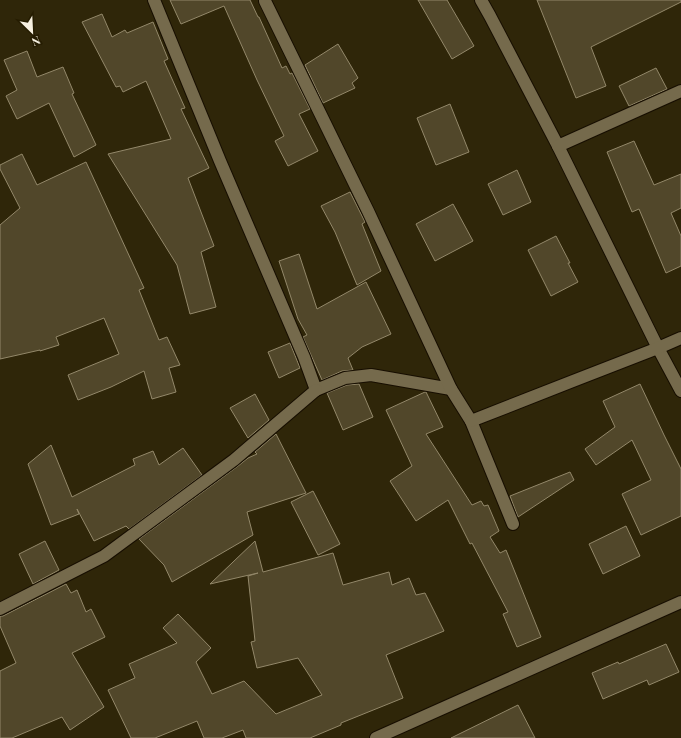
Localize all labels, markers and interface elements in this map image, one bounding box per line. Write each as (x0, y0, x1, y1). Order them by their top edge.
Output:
north arrow (12, 12, 52, 52)
text: N (30, 33, 43, 50)

